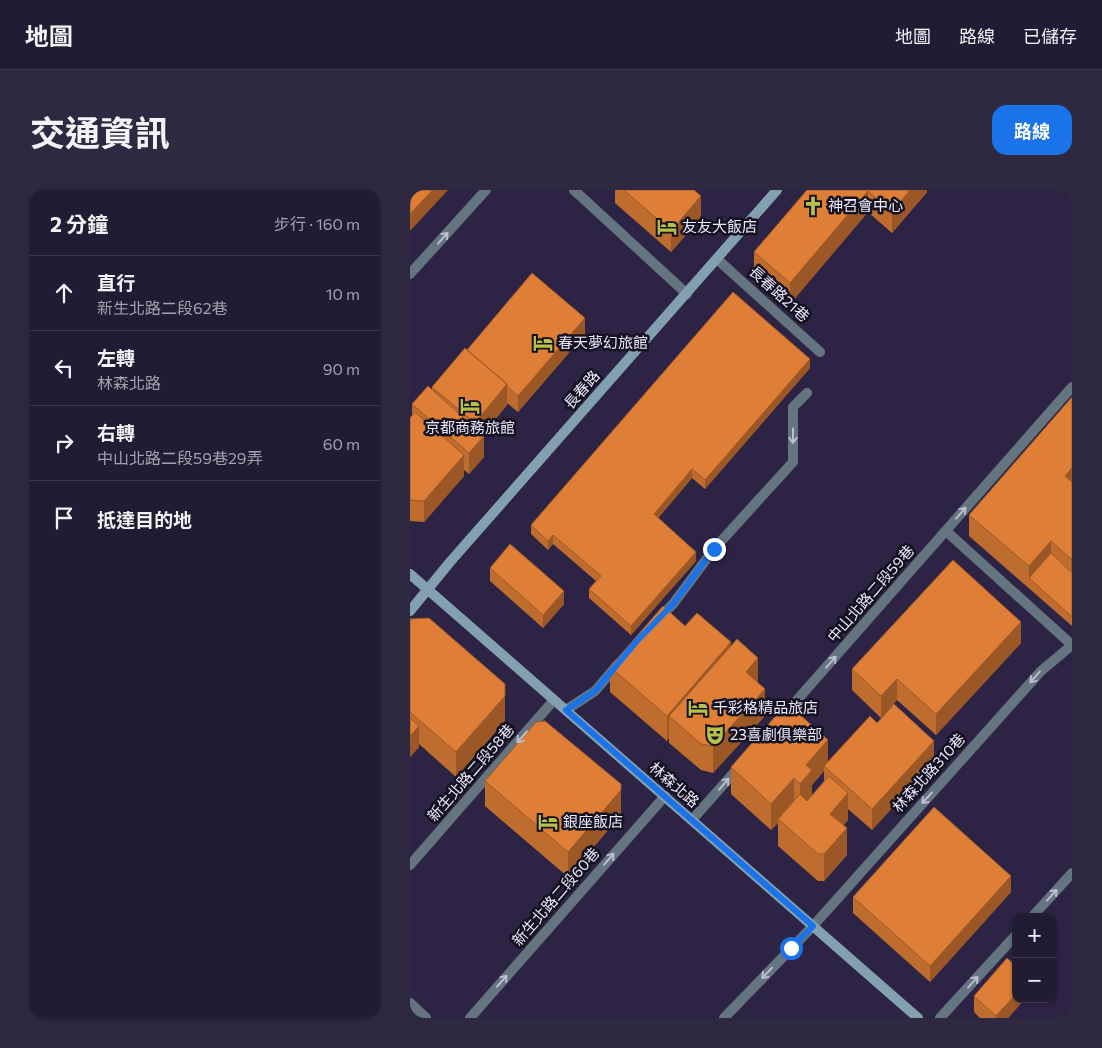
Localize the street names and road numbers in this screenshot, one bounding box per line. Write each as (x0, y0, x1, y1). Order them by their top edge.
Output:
street label: 長春路21巷 (746, 262, 813, 325)
street label: 長春路 (560, 366, 603, 412)
street label: 中山北路二段59巷 (823, 541, 917, 646)
street label: 新生北路二段58巷 (423, 720, 517, 825)
street label: 林森北路310巷 (888, 729, 968, 815)
street label: 林森北路 (646, 758, 703, 811)
street label: 新生北路二段60巷 (508, 844, 603, 949)

